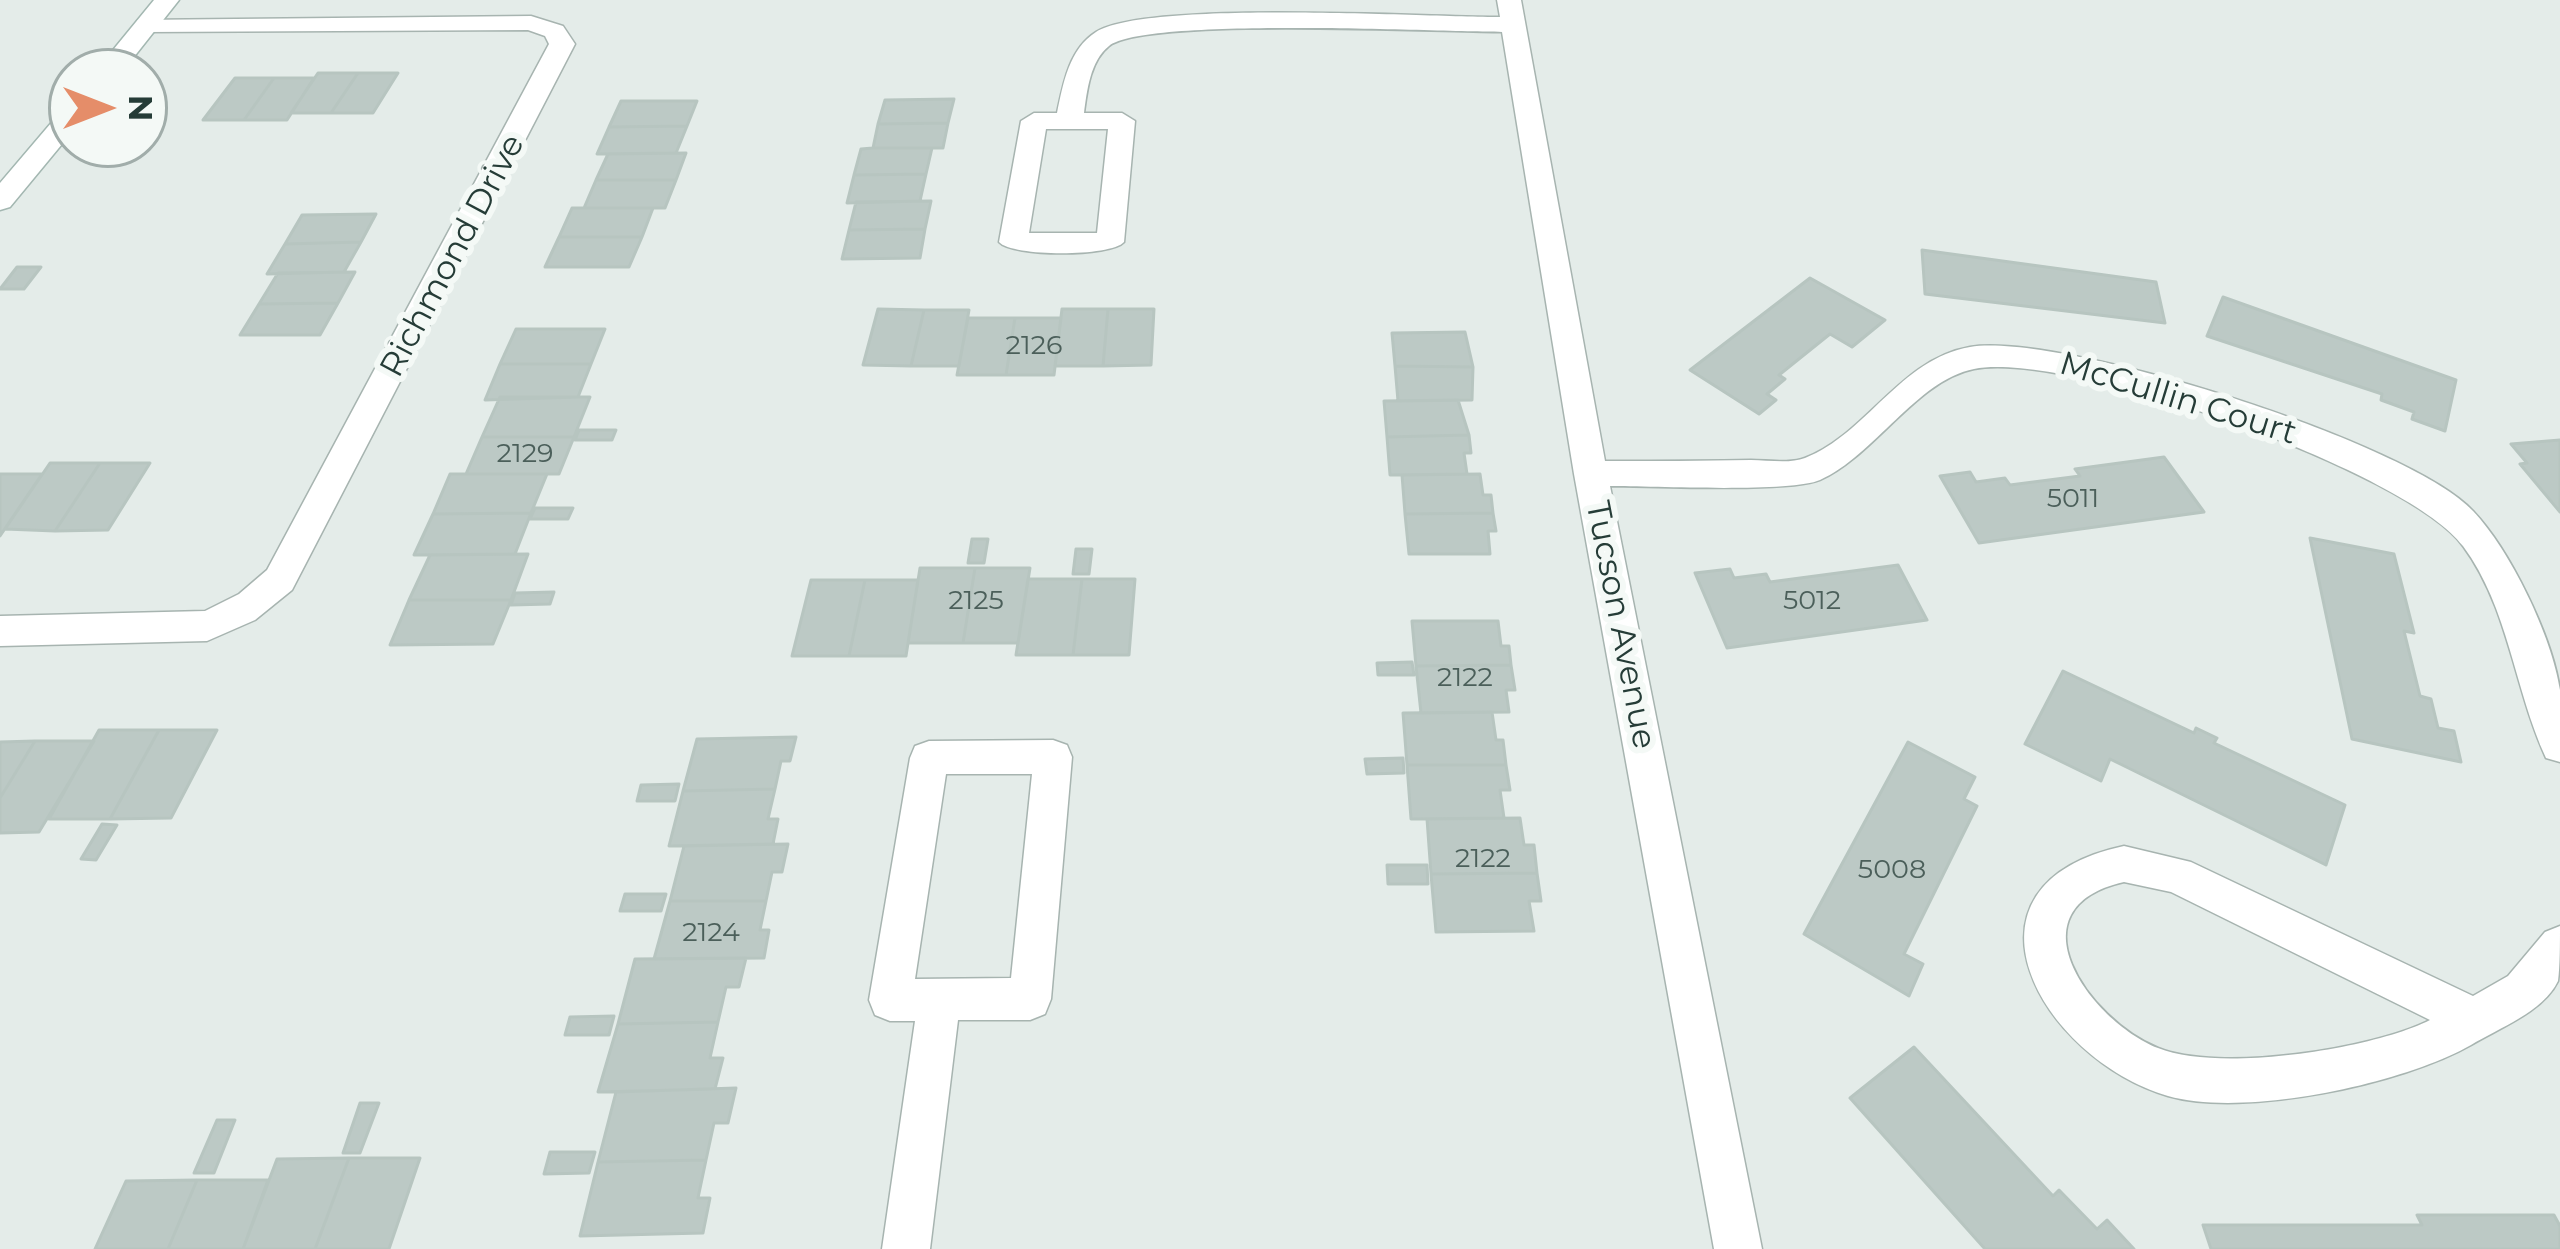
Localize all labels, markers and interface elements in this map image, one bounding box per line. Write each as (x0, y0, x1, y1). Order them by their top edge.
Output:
north arrow (48, 48, 168, 168)
text: N (121, 95, 161, 121)
street label: Richmond Drive (372, 128, 534, 384)
house number: 2126 (1006, 330, 1062, 362)
street label: McCullin Court (2055, 344, 2301, 454)
house number: 2129 (497, 438, 553, 470)
house number: 5011 (2047, 483, 2099, 515)
street label: Tucson Avenue (1577, 498, 1663, 752)
house number: 2125 (948, 585, 1004, 617)
house number: 5012 (1783, 585, 1841, 617)
house number: 2122 (1437, 662, 1493, 694)
house number: 2122 (1455, 843, 1511, 875)
house number: 5008 (1858, 854, 1926, 886)
house number: 2124 (682, 917, 740, 949)

